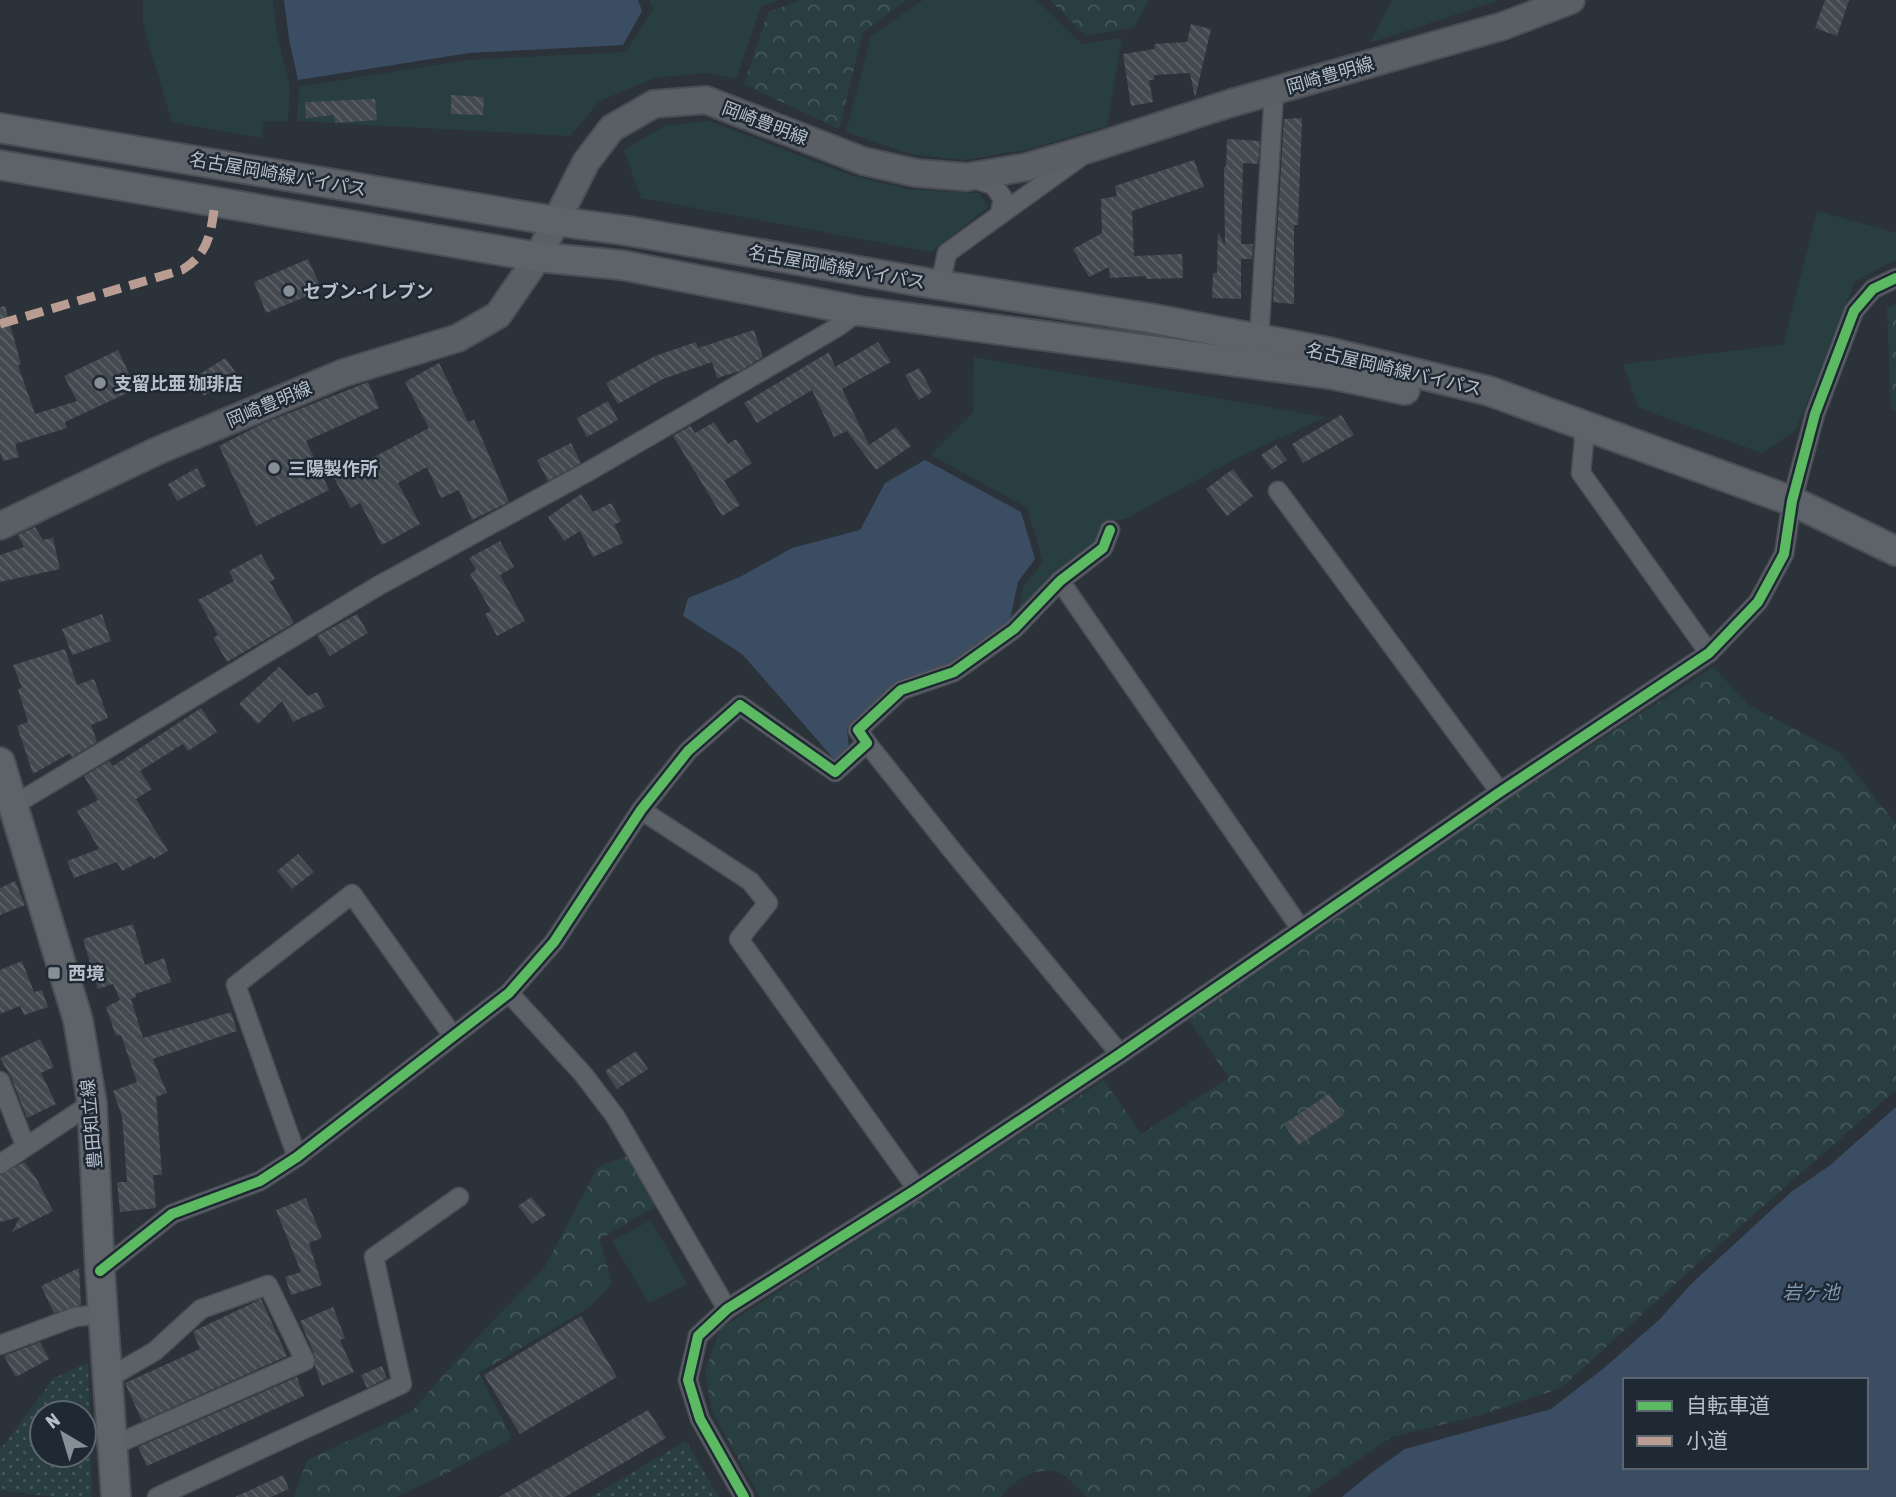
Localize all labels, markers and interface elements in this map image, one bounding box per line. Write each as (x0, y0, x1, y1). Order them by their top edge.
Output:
street label: 岡崎豊明線 (1284, 53, 1376, 97)
street label: 岡崎豊明線 (719, 97, 811, 149)
street label: 名古屋岡崎線バイパス (188, 148, 368, 200)
street label: 名古屋岡崎線バイパス (747, 241, 927, 293)
place label: セブン-イレブン (303, 281, 434, 302)
marker: セブン-イレブン (281, 283, 297, 299)
street label: 名古屋岡崎線バイパス (1304, 339, 1484, 399)
place label: 支留比亜 珈琲店 (114, 373, 242, 394)
marker: 支留比亜 珈琲店 (92, 375, 108, 391)
street label: 岡崎豊明線 (223, 377, 315, 431)
place label: 三陽製作所 (288, 458, 378, 479)
marker: 三陽製作所 (266, 460, 282, 476)
place label: 西境 (68, 963, 105, 984)
marker: 西境 (46, 965, 62, 981)
street label: 豊田知立線 (77, 1078, 105, 1170)
water label: 岩ヶ池 (1782, 1281, 1841, 1303)
legend (1623, 1378, 1868, 1469)
text: 自転車道 (1686, 1393, 1770, 1417)
north arrow (28, 1399, 98, 1469)
text: N (41, 1408, 64, 1433)
text: 小道 (1686, 1428, 1728, 1452)

